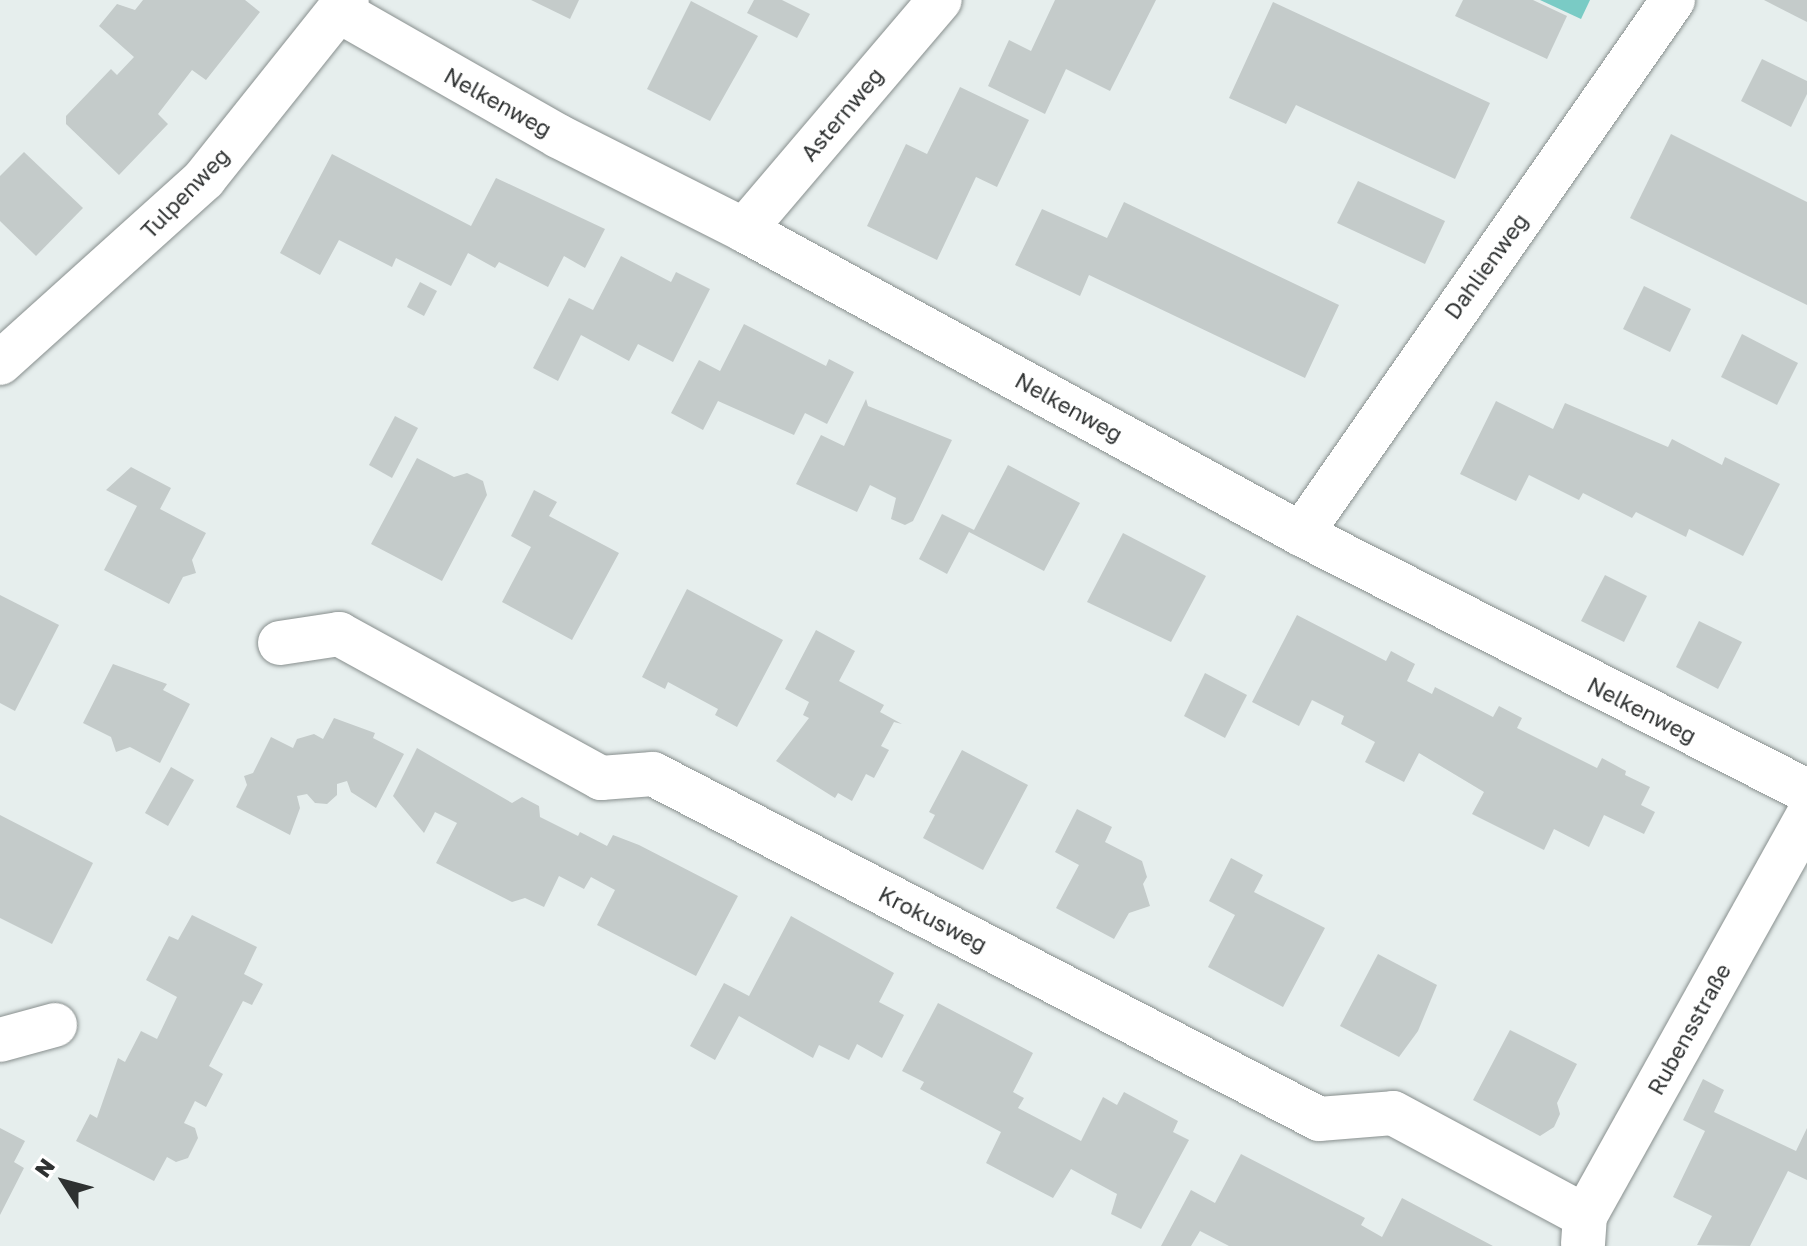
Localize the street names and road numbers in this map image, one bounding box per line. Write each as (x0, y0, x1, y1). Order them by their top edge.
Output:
street label: Nelkenweg (440, 62, 556, 142)
street label: Asternweg (795, 62, 889, 166)
street label: Tulpenweg (135, 142, 235, 244)
street label: Dahlienweg (1439, 208, 1533, 324)
street label: Nelkenweg (1011, 367, 1127, 447)
street label: Nelkenweg (1583, 671, 1701, 749)
street label: Krokusweg (874, 880, 992, 958)
street label: Rubensstraße (1642, 959, 1736, 1099)

